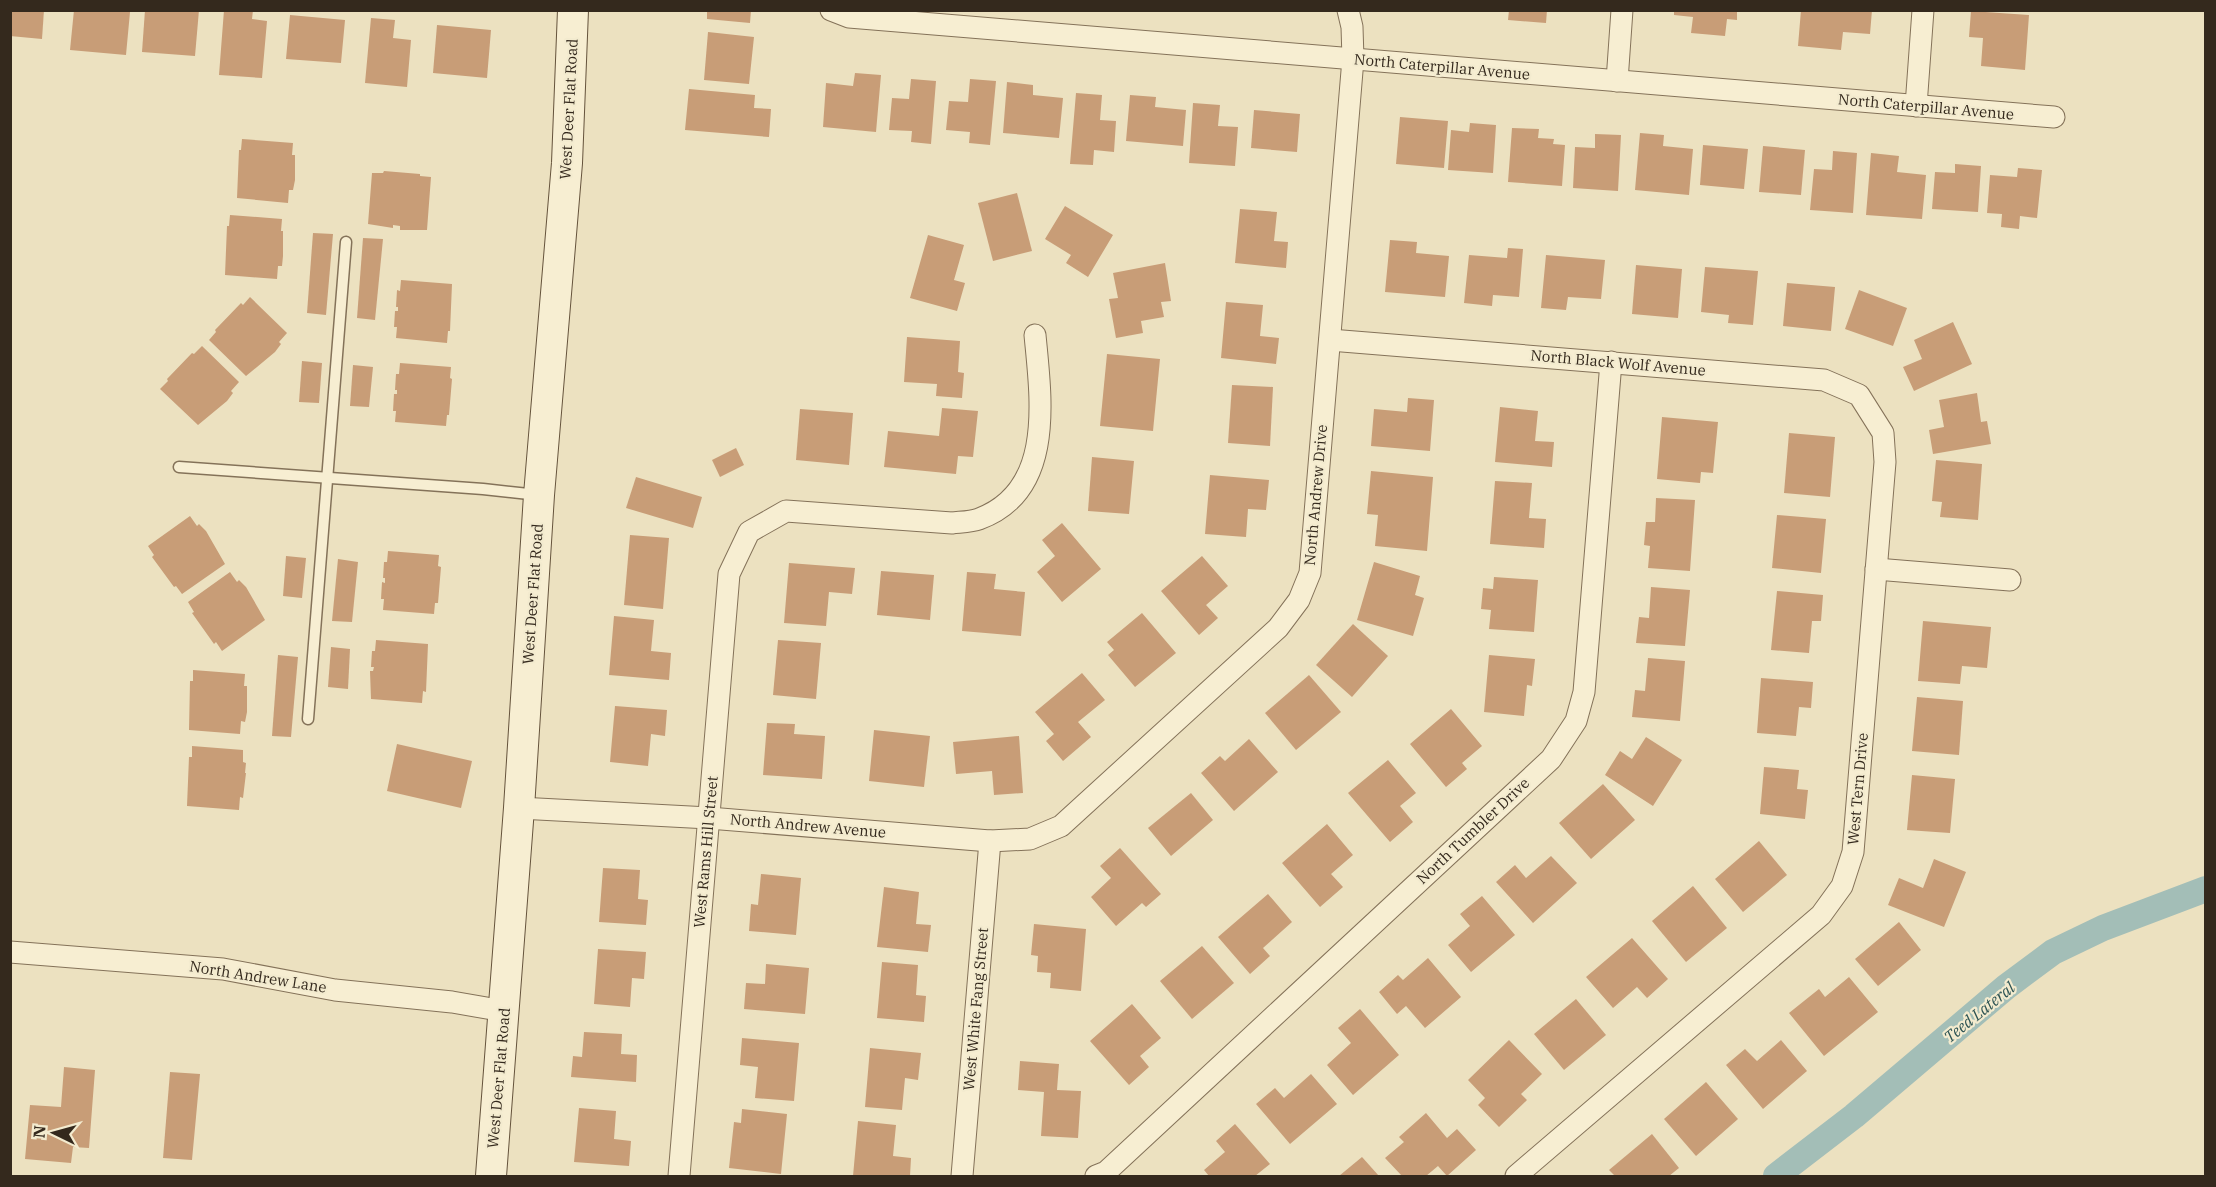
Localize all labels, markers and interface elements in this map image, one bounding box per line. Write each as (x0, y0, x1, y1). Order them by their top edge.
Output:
street label: West Deer Flat Road (555, 38, 582, 180)
street label: North Caterpillar Avenue (1353, 49, 1531, 84)
street label: North Caterpillar Avenue (1837, 89, 2015, 124)
street label: North Black Wolf Avenue (1530, 345, 1706, 380)
street label: North Andrew Drive (1300, 424, 1331, 566)
street label: West Deer Flat Road (518, 523, 547, 665)
street label: West Tern Drive (1843, 732, 1872, 846)
street label: North Tumbler Drive (1412, 773, 1533, 888)
street label: West Rams Hill Street (689, 775, 722, 929)
street label: North Andrew Avenue (729, 809, 887, 842)
street label: West White Fang Street (959, 927, 992, 1091)
street label: North Andrew Lane (188, 956, 328, 997)
water label: Teed Lateral (1940, 977, 2019, 1047)
street label: West Deer Flat Road (483, 1007, 514, 1149)
north arrow (24, 1103, 84, 1163)
text: N (29, 1125, 50, 1139)

